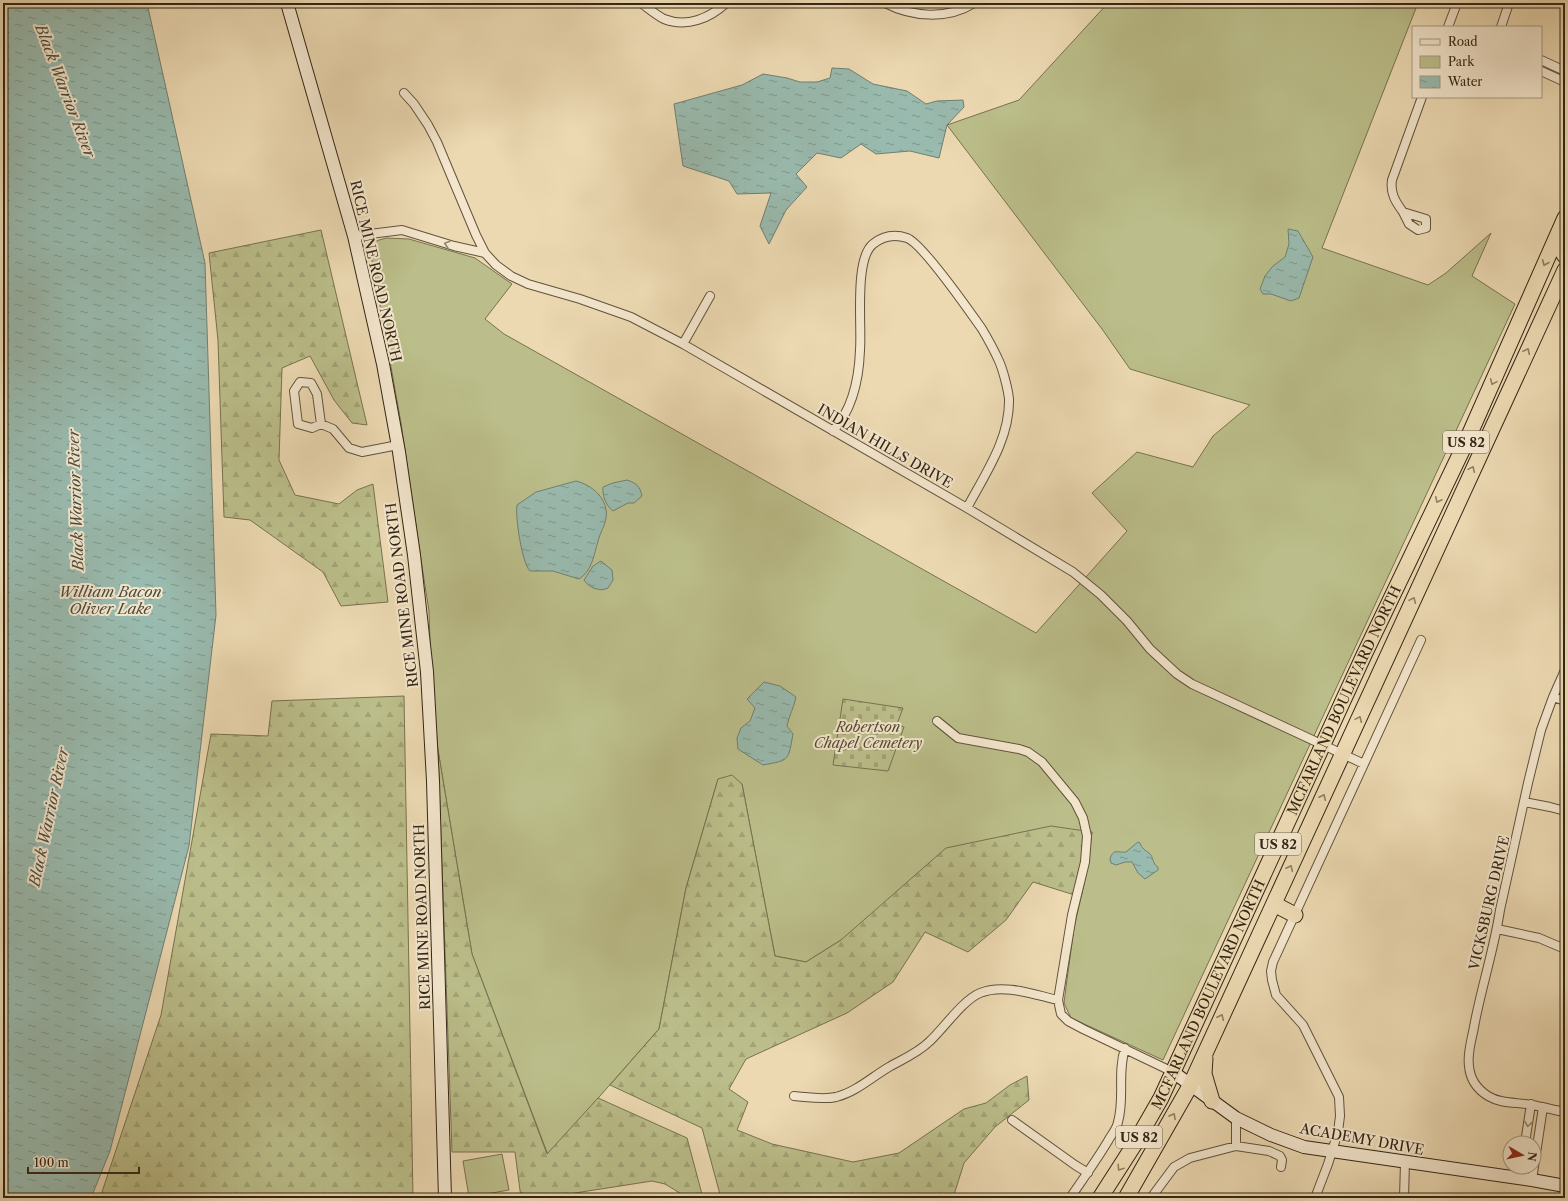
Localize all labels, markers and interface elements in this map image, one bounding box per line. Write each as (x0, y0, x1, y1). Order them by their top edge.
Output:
water label: Black Warrior River (31, 20, 100, 161)
legend (1412, 26, 1542, 98)
text: Road (1448, 34, 1478, 49)
text: Park (1448, 54, 1475, 69)
text: Water (1447, 74, 1482, 89)
street label: RICE MINE ROAD NORTH (346, 178, 406, 364)
one-way arrow (444, 240, 451, 249)
one-way arrow (1542, 258, 1550, 266)
one-way arrow (1522, 348, 1530, 356)
one-way arrow (1490, 377, 1498, 385)
street label: INDIAN HILLS DRIVE (814, 400, 956, 492)
water label: Black Warrior River (64, 428, 88, 572)
road number: US 82 (1443, 431, 1489, 453)
one-way arrow (1467, 466, 1475, 474)
one-way arrow (1435, 495, 1443, 503)
street label: RICE MINE ROAD NORTH (382, 502, 422, 688)
water label: William Bacon Oliver Lake (59, 582, 161, 618)
street label: MCFARLAND BOULEVARD NORTH (1283, 583, 1405, 818)
one-way arrow (1408, 597, 1416, 605)
one-way arrow (1354, 715, 1362, 723)
park label: Robertson Chapel Cemetery (814, 718, 922, 752)
water label: Black Warrior River (24, 745, 73, 889)
one-way arrow (1318, 793, 1326, 801)
street label: RICE MINE ROAD NORTH (410, 824, 434, 1010)
road number: US 82 (1255, 833, 1301, 855)
street label: VICKSBURG DRIVE (1465, 834, 1513, 973)
one-way arrow (1285, 865, 1293, 873)
street label: MCFARLAND BOULEVARD NORTH (1147, 877, 1269, 1113)
one-way arrow (1216, 1014, 1224, 1022)
one-way arrow (1169, 1113, 1176, 1120)
street label: ACADEMY DRIVE (1298, 1119, 1425, 1159)
one-way arrow (1524, 1121, 1533, 1127)
road number: US 82 (1116, 1126, 1162, 1148)
north arrow (1502, 1135, 1542, 1175)
scale bar (28, 1149, 139, 1175)
text: N (1524, 1151, 1540, 1163)
text: 100 m (34, 1155, 69, 1170)
one-way arrow (1117, 1164, 1125, 1171)

